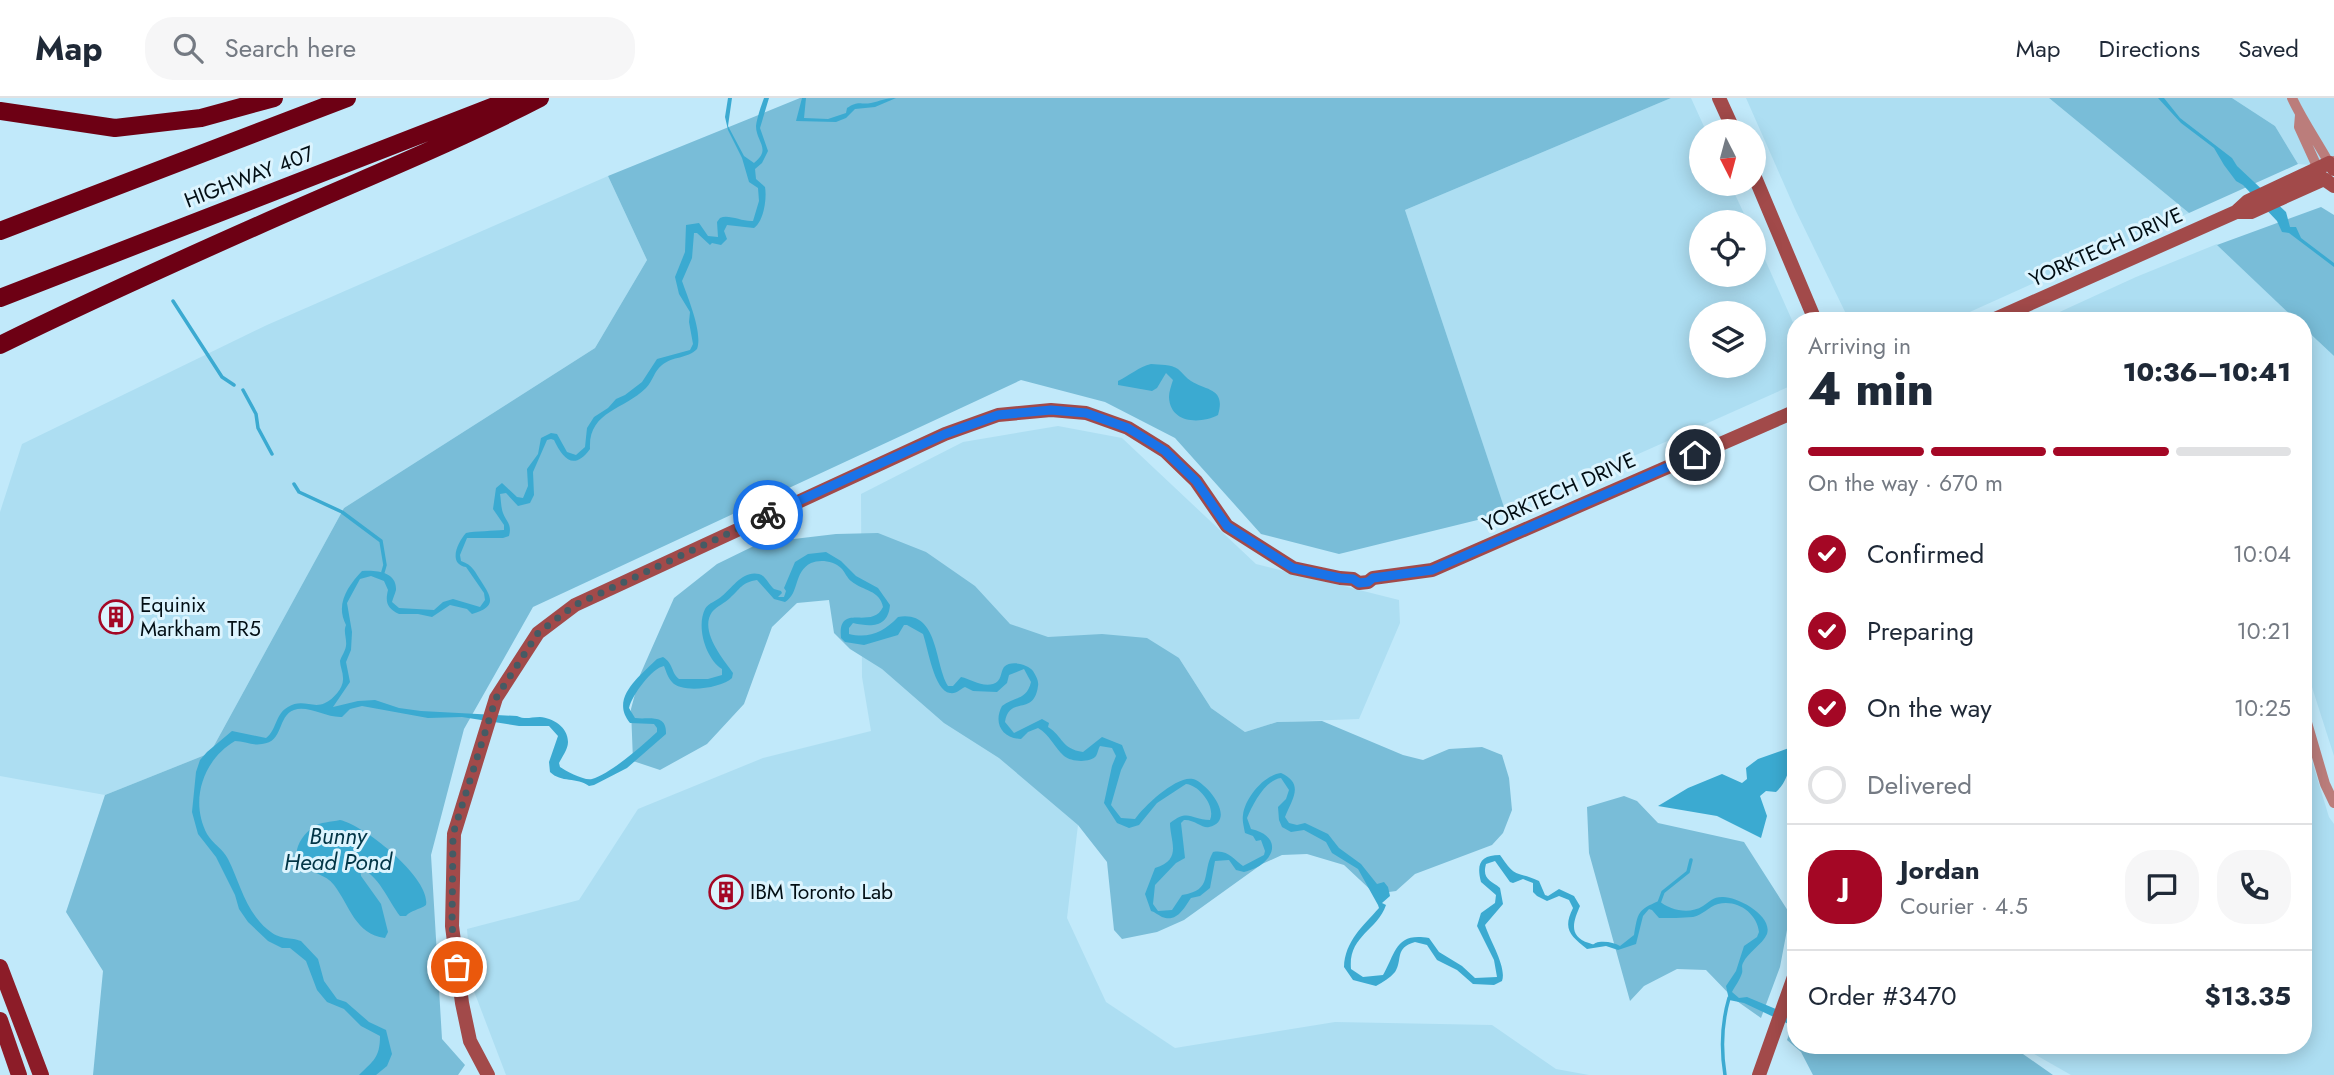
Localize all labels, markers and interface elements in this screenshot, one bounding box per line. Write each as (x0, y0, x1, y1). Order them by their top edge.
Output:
search box (145, 17, 635, 80)
text: Map (35, 25, 103, 72)
icon: search (169, 29, 207, 67)
text: Search here (225, 29, 356, 67)
text: Map (2016, 31, 2061, 66)
text: Directions (2099, 31, 2200, 66)
text: Saved (2238, 31, 2299, 66)
north arrow (1689, 119, 1766, 196)
map controls (1689, 119, 1766, 378)
street label: HIGHWAY 407 (180, 139, 318, 215)
street label: YORKTECH DRIVE (2024, 200, 2188, 294)
button: locate (1689, 210, 1766, 287)
button: layers (1689, 301, 1766, 378)
text: Arriving in (1808, 329, 1911, 363)
text: 10:36–10:41 (2123, 353, 2291, 391)
text: 4 min (1808, 356, 1934, 422)
pin (1665, 425, 1725, 485)
icon: home (1676, 436, 1714, 474)
street label: YORKTECH DRIVE (1477, 445, 1641, 539)
text: On the way · 670 m (1808, 466, 2003, 500)
courier (733, 480, 803, 550)
icon: bike (749, 496, 787, 534)
icon: check (1808, 535, 1846, 573)
text: Confirmed (1867, 535, 1984, 573)
text: 10:04 (2233, 537, 2291, 571)
place label: Equinix Markham TR5 (140, 590, 261, 644)
building icon: Equinix Markham TR5 (97, 598, 135, 636)
icon: check (1808, 612, 1846, 650)
text: Preparing (1867, 612, 1974, 650)
text: 10:21 (2237, 614, 2291, 648)
icon: check (1808, 689, 1846, 727)
text: On the way (1867, 689, 1992, 727)
text: 10:25 (2234, 691, 2291, 725)
text: Delivered (1867, 766, 1972, 804)
water label: Bunny Head Pond (284, 819, 393, 879)
button: chat (2125, 850, 2199, 924)
button: phone (2217, 850, 2291, 924)
text: Jordan (1900, 851, 1980, 889)
text: J (1841, 868, 1849, 906)
building icon: IBM Toronto Lab (707, 873, 745, 911)
place label: IBM Toronto Lab (750, 877, 893, 907)
text: Courier · 4.5 (1900, 889, 2028, 923)
pin (427, 937, 487, 997)
icon: bag (438, 948, 476, 986)
text: Order #3470 (1808, 977, 1957, 1015)
text: $13.35 (2205, 977, 2291, 1015)

